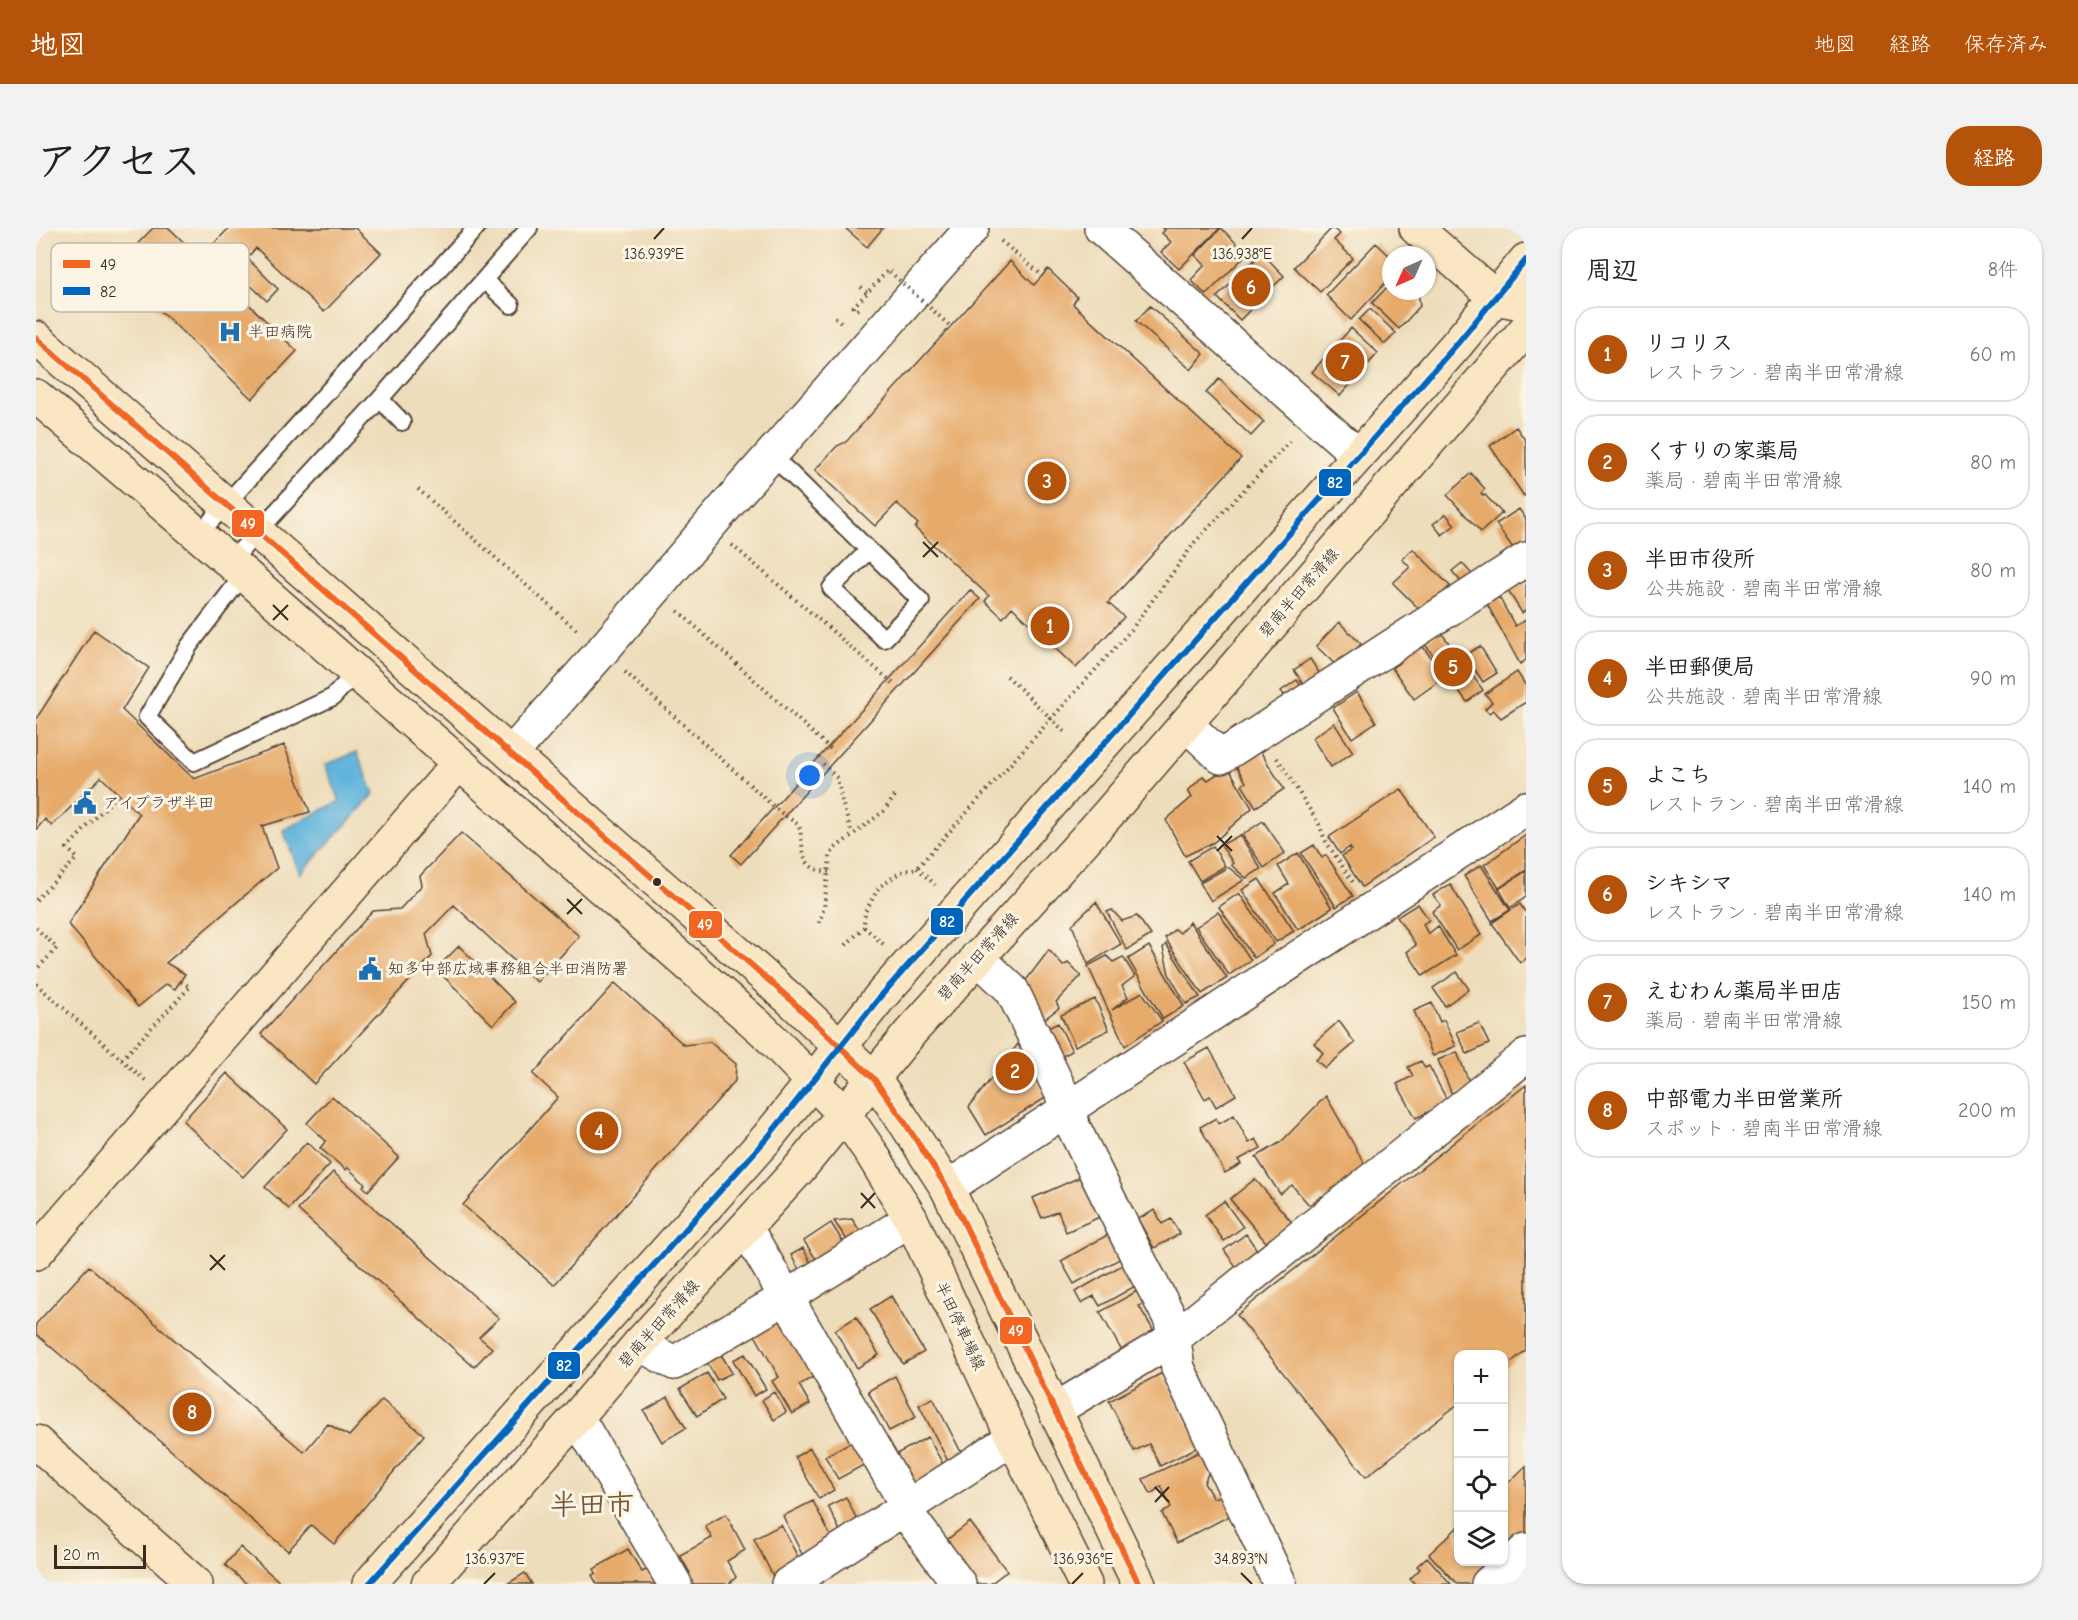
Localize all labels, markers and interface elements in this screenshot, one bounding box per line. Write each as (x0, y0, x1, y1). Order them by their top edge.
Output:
text: 地図 (30, 29, 86, 61)
text: 地図 (1814, 32, 1856, 56)
text: 経路 (1889, 32, 1931, 56)
text: 保存済み (1964, 32, 2048, 56)
button: 経路 (1946, 126, 2042, 186)
text: アクセス (36, 137, 201, 186)
legend (51, 243, 249, 312)
text: 136.939°E (624, 245, 684, 263)
text: 136.938°E (1212, 245, 1272, 263)
north arrow (1382, 246, 1436, 300)
text: 49 (100, 256, 116, 274)
text: 周辺 (1586, 256, 1638, 286)
text: 8件 (1988, 258, 2018, 281)
pin: 6 (1232, 264, 1270, 310)
text: 82 (100, 283, 117, 301)
hospital icon: 半田病院 (217, 319, 243, 345)
place label: 半田病院 (248, 323, 312, 341)
text: リコリス (1645, 330, 1733, 356)
pin: 7 (1326, 340, 1364, 384)
text: 1 (1604, 343, 1611, 366)
text: 60 m (1970, 343, 2016, 366)
text: レストラン · 碧南半田常滑線 (1645, 361, 1903, 384)
text: くすりの家薬局 (1645, 438, 1799, 464)
text: 2 (1603, 451, 1612, 474)
text: 80 m (1970, 451, 2016, 474)
pin: 3 (1028, 458, 1066, 504)
line badge: 82 (1318, 468, 1352, 497)
text: 薬局 · 碧南半田常滑線 (1645, 469, 1842, 492)
text: 82 (1327, 474, 1343, 492)
line badge: 49 (231, 509, 265, 538)
text: 49 (240, 515, 256, 533)
street label: 碧南半田常滑線 (1255, 545, 1343, 641)
text: 半田市役所 (1645, 546, 1755, 572)
text: 3 (1603, 559, 1612, 582)
text: 80 m (1970, 559, 2016, 582)
text: 公共施設 · 碧南半田常滑線 (1645, 577, 1882, 600)
pin: 1 (1030, 604, 1070, 648)
pin: 5 (1434, 644, 1472, 690)
text: 半田郵便局 (1645, 654, 1755, 680)
text: 4 (1603, 667, 1612, 690)
text: 90 m (1970, 667, 2016, 690)
text: 公共施設 · 碧南半田常滑線 (1645, 685, 1882, 708)
your location (795, 761, 824, 790)
text: よこち (1645, 762, 1711, 788)
text: 5 (1602, 775, 1613, 798)
text: 140 m (1963, 775, 2016, 798)
public building icon: アイプラザ半田 (72, 790, 98, 816)
text: レストラン · 碧南半田常滑線 (1645, 793, 1903, 816)
place label: アイプラザ半田 (103, 794, 214, 812)
text: シキシマ (1645, 870, 1733, 896)
unlabelled marker (651, 876, 663, 888)
text: 6 (1602, 883, 1613, 906)
text: 140 m (1963, 883, 2016, 906)
text: レストラン · 碧南半田常滑線 (1645, 901, 1903, 924)
line badge: 82 (930, 907, 964, 936)
street label: 碧南半田常滑線 (934, 909, 1022, 1005)
line badge: 49 (688, 910, 723, 939)
text: 82 (939, 913, 955, 931)
text: 49 (697, 916, 713, 934)
public building icon: 知多中部広域事務組合半田消防署 (357, 956, 383, 982)
place label: 知多中部広域事務組合半田消防署 (388, 960, 628, 978)
text: えむわん薬局半田店 (1645, 978, 1843, 1004)
text: 7 (1603, 991, 1612, 1014)
text: 150 m (1962, 991, 2016, 1014)
text: 薬局 · 碧南半田常滑線 (1645, 1009, 1842, 1032)
pin: 2 (996, 1048, 1034, 1094)
text: 中部電力半田営業所 (1645, 1086, 1843, 1112)
text: 8 (1602, 1099, 1613, 1122)
text: 200 m (1958, 1099, 2016, 1122)
pin: 4 (580, 1108, 618, 1154)
text: スポット · 碧南半田常滑線 (1645, 1117, 1882, 1140)
street label: 碧南半田常滑線 (615, 1276, 703, 1372)
street label: 半田停車場線 (932, 1279, 988, 1373)
line badge: 49 (999, 1316, 1033, 1345)
text: 49 (1008, 1322, 1024, 1340)
map controls (1454, 1350, 1508, 1566)
button: + (1454, 1350, 1508, 1404)
line badge: 82 (547, 1351, 581, 1380)
text: 82 (556, 1357, 572, 1375)
pin: 8 (172, 1390, 212, 1434)
button: − (1454, 1404, 1508, 1458)
button: locate (1454, 1458, 1508, 1512)
district label: 半田市 (550, 1489, 634, 1521)
button: layers (1454, 1512, 1508, 1566)
scale bar (54, 1542, 146, 1570)
text: 20 m (63, 1546, 100, 1564)
text: 136.937°E (465, 1550, 525, 1568)
text: 136.936°E (1053, 1550, 1113, 1568)
text: 34.893°N (1214, 1550, 1268, 1568)

